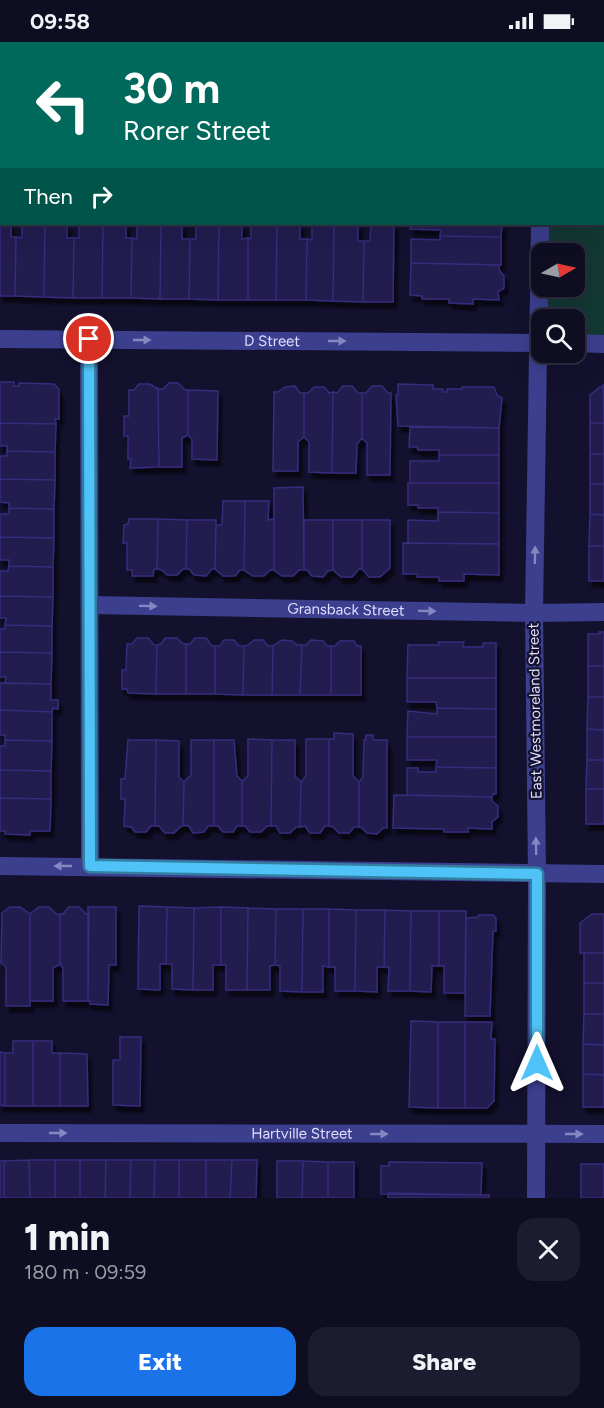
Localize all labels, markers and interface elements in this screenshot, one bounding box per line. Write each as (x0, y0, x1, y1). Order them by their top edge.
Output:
text: 09:58 (30, 8, 90, 35)
text: 30 m (123, 63, 220, 114)
icon: left (24, 66, 102, 144)
text: Rorer Street (123, 114, 271, 147)
icon: right (85, 180, 118, 213)
text: Then (24, 183, 73, 210)
north arrow (531, 243, 585, 297)
map controls (531, 243, 585, 363)
button: search (531, 309, 585, 363)
pin (63, 313, 114, 364)
icon: arrive (72, 322, 105, 355)
street label: D Street (244, 332, 300, 350)
one-way arrow (133, 335, 152, 345)
one-way arrow (328, 336, 347, 346)
one-way arrow (530, 545, 540, 564)
street label: Gransback Street (287, 600, 405, 620)
one-way arrow (139, 601, 158, 611)
one-way arrow (418, 606, 437, 616)
street label: East Westmoreland Street (524, 622, 546, 799)
one-way arrow (531, 836, 541, 855)
one-way arrow (53, 861, 72, 871)
position arrow (505, 1031, 569, 1095)
street label: Hartville Street (251, 1124, 353, 1143)
one-way arrow (49, 1128, 68, 1138)
one-way arrow (370, 1129, 389, 1139)
one-way arrow (565, 1129, 584, 1139)
text: 1 min (24, 1216, 110, 1259)
button: close (517, 1218, 580, 1281)
text: 180 m · 09:59 (24, 1260, 146, 1284)
button: Exit (24, 1327, 296, 1396)
button: Share (308, 1327, 580, 1396)

